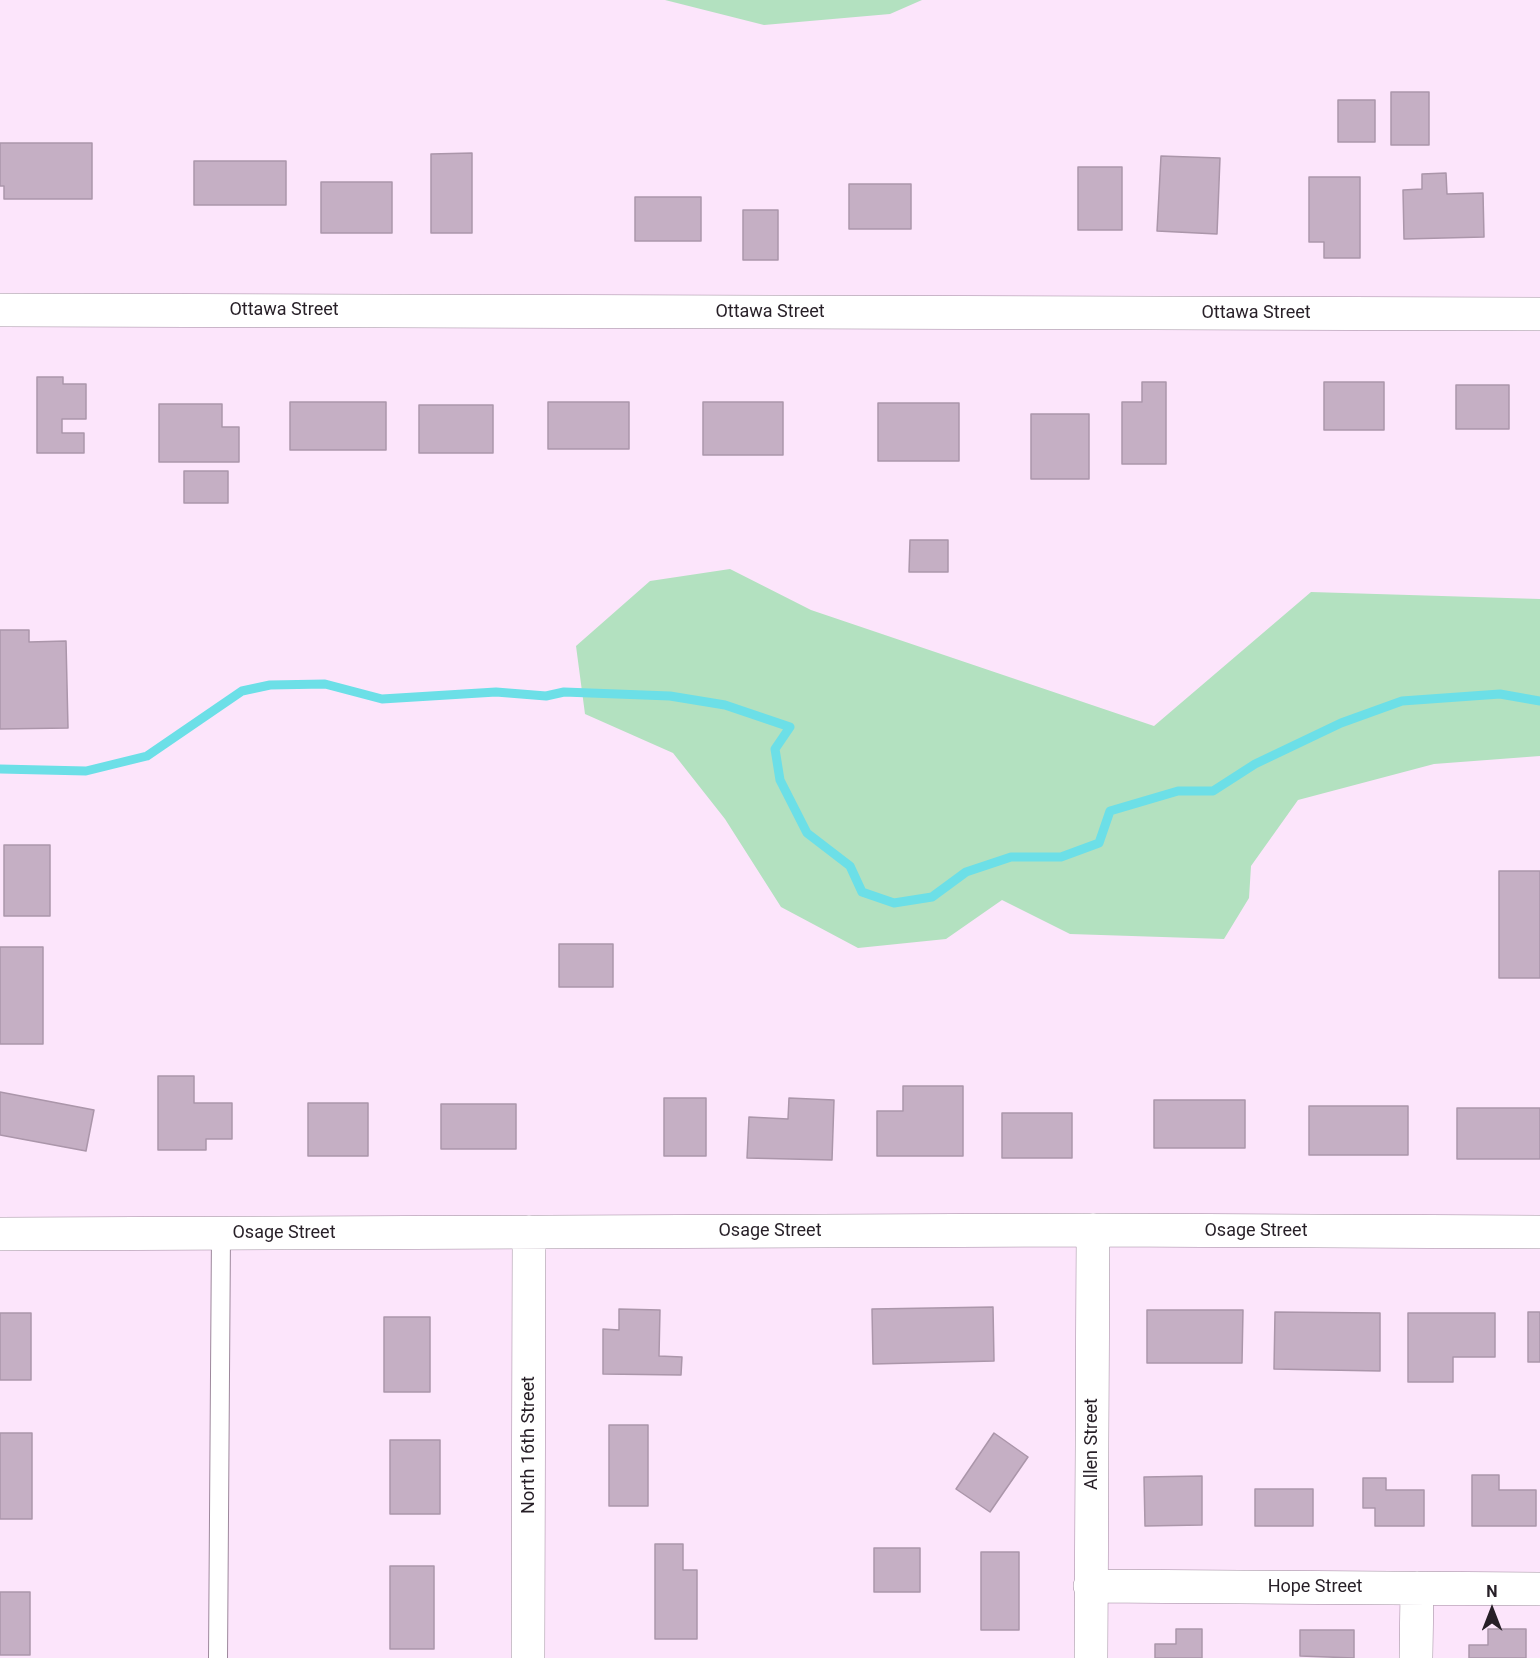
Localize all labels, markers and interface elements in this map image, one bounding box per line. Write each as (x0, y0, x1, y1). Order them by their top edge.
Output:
street label: Ottawa Street (229, 299, 339, 321)
street label: Ottawa Street (715, 301, 825, 323)
street label: Ottawa Street (1201, 302, 1311, 324)
street label: Osage Street (718, 1220, 822, 1242)
street label: Osage Street (1204, 1220, 1308, 1242)
street label: Osage Street (232, 1222, 336, 1244)
street label: North 16th Street (518, 1376, 540, 1514)
street label: Allen Street (1081, 1398, 1103, 1490)
street label: Hope Street (1268, 1576, 1362, 1598)
north arrow (1462, 1580, 1522, 1640)
text: N (1486, 1582, 1498, 1601)

